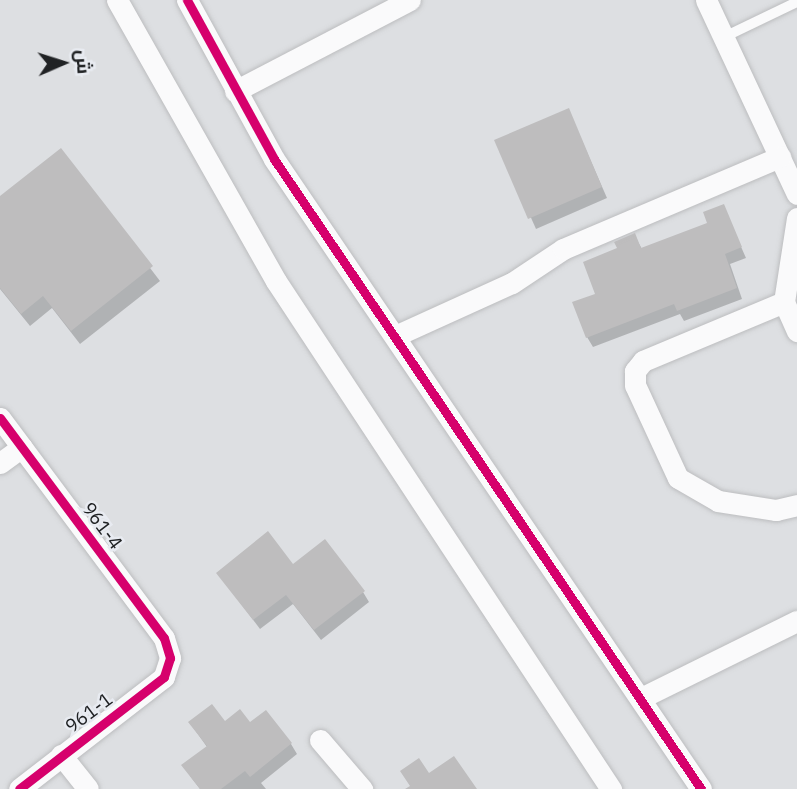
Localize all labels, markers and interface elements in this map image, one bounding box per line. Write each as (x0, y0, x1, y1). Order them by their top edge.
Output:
north arrow (28, 28, 98, 98)
text: ش (71, 49, 97, 75)
street label: 961-4 (77, 498, 127, 554)
street label: 961-1 (61, 688, 117, 738)

